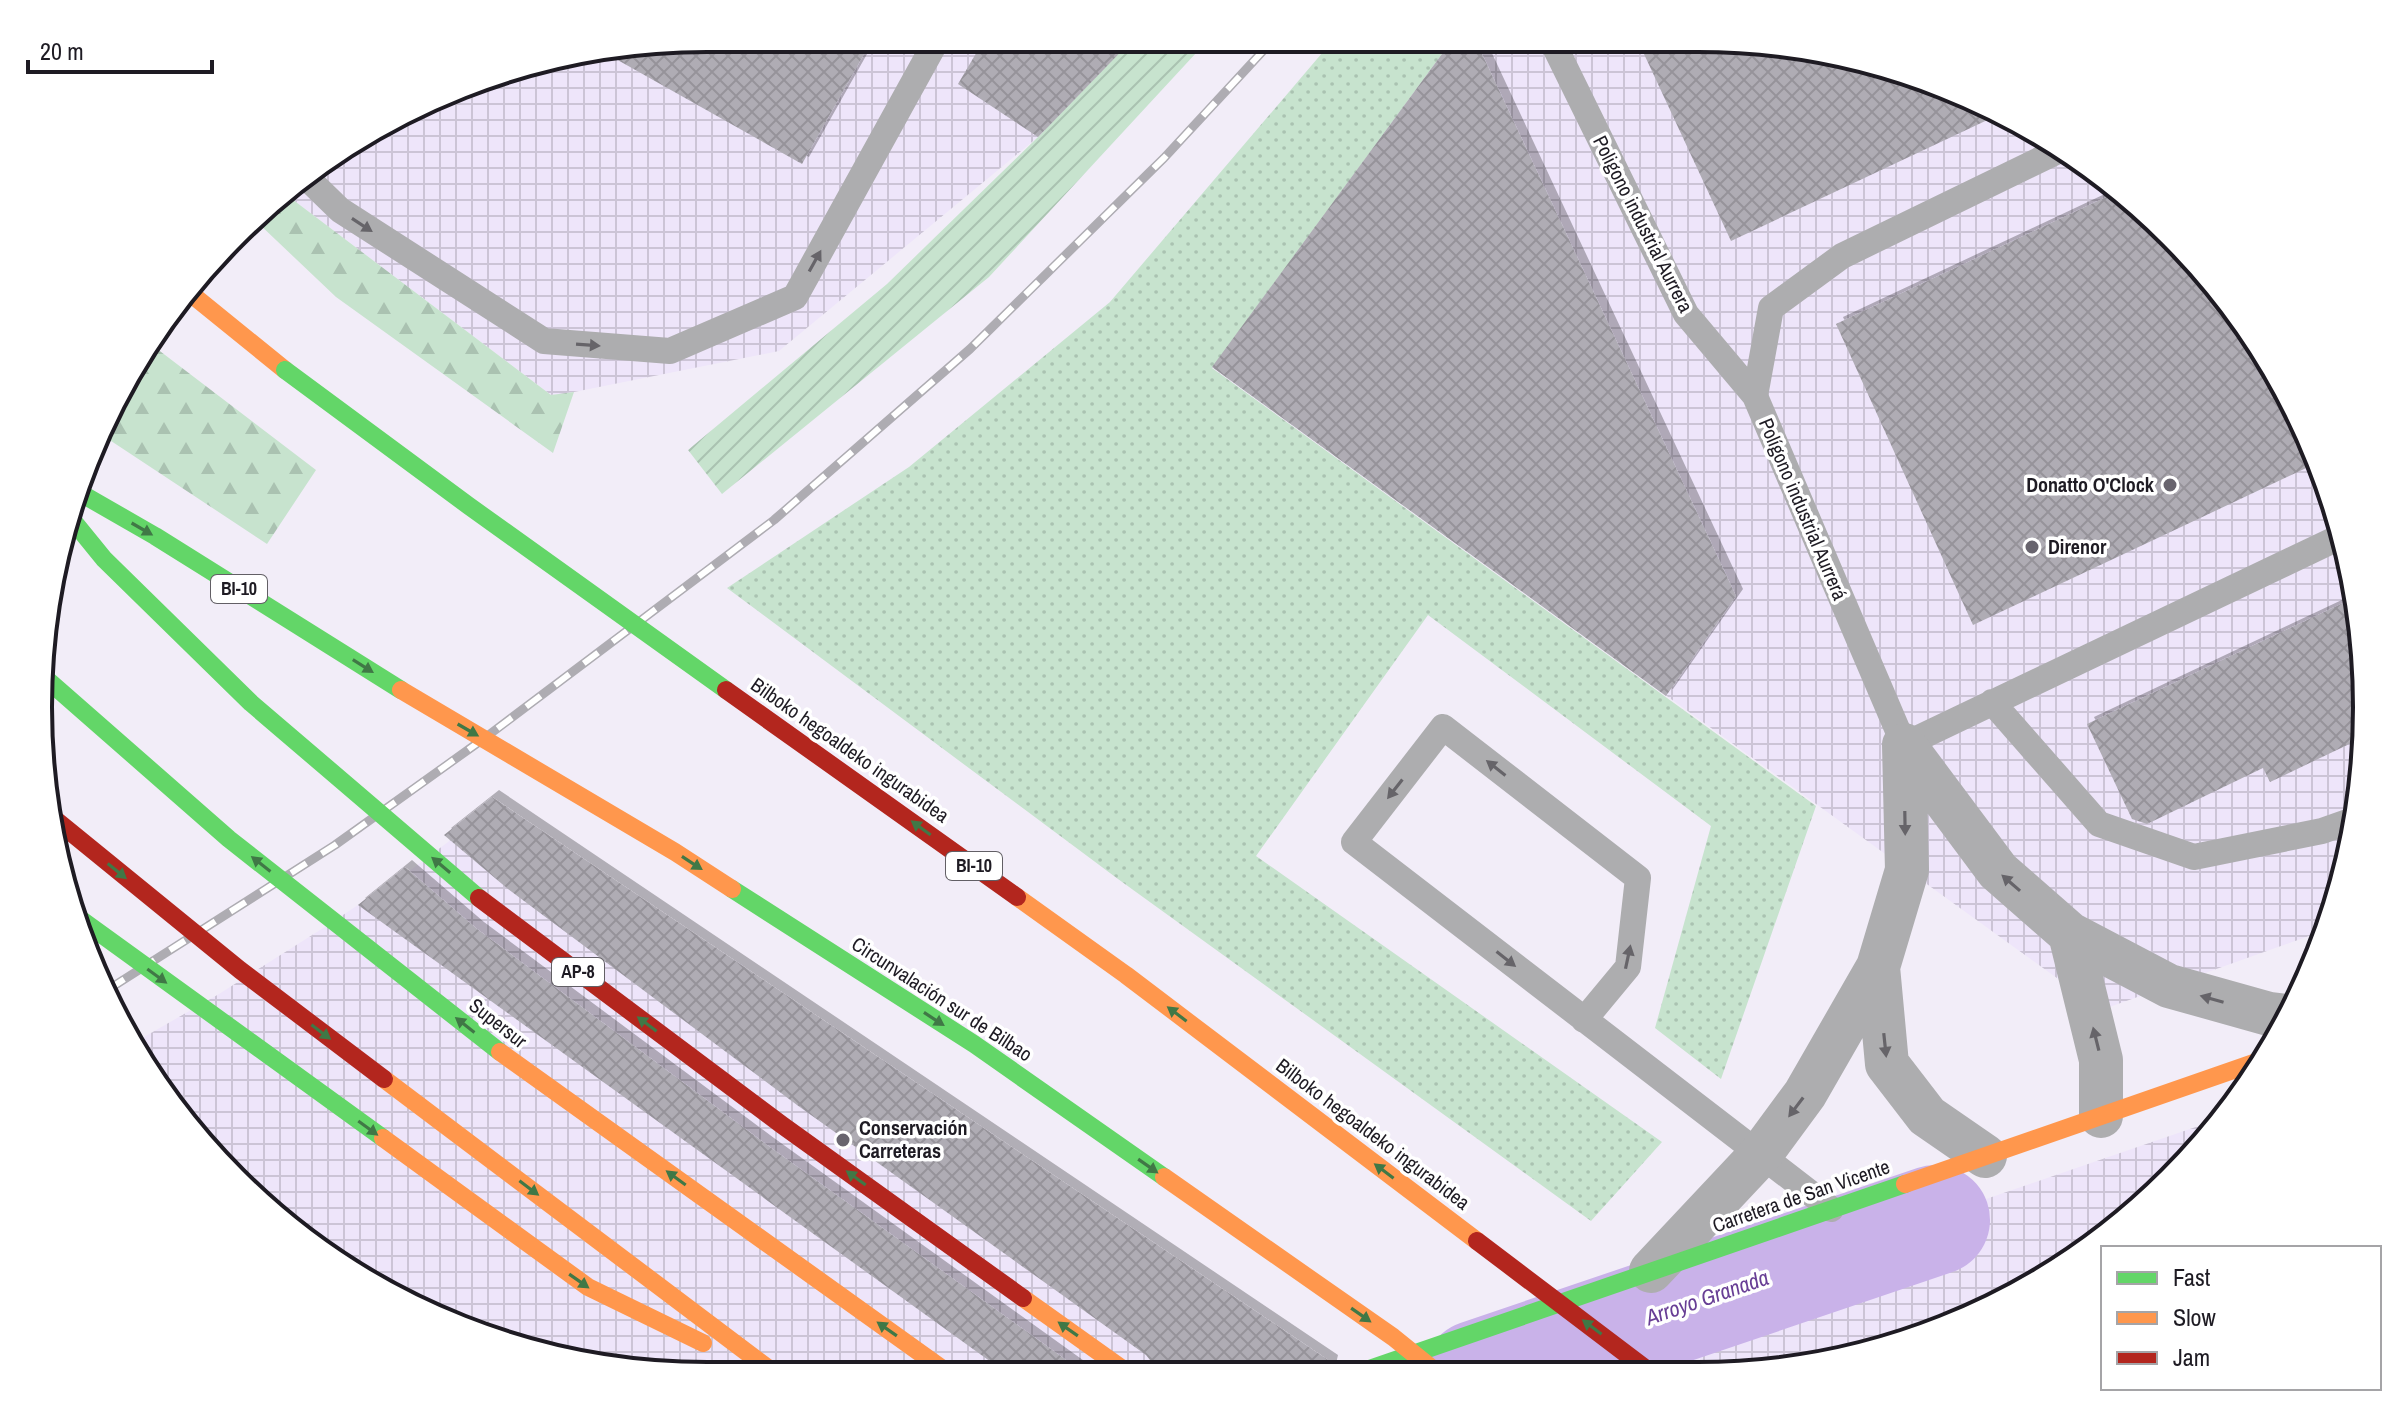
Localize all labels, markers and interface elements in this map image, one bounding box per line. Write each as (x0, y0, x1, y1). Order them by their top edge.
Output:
scale bar (28, 24, 212, 74)
text: 20 m (40, 35, 84, 67)
street label: Poligono industrial Aurrera (1587, 131, 1700, 317)
one-way arrow (352, 217, 373, 232)
one-way arrow (809, 250, 822, 273)
one-way arrow (576, 339, 601, 352)
street label: Polígono industrial Aurrerá (1753, 414, 1854, 604)
place label: Donatto O'Clock (2026, 471, 2155, 498)
marker: Donatto O'Clock (2161, 476, 2179, 494)
one-way arrow (131, 522, 153, 536)
place label: Direnor (2048, 533, 2107, 560)
marker: Direnor (2023, 538, 2041, 556)
road number: BI-10 (211, 575, 267, 603)
one-way arrow (352, 659, 374, 673)
street label: Bilboko hegoaldeko ingurabidea (746, 671, 955, 828)
one-way arrow (457, 723, 479, 737)
one-way arrow (1486, 760, 1506, 776)
one-way arrow (1388, 778, 1404, 799)
one-way arrow (1899, 811, 1912, 836)
one-way arrow (911, 821, 932, 836)
road number: BI-10 (946, 852, 1002, 880)
one-way arrow (681, 855, 703, 869)
one-way arrow (251, 857, 271, 873)
one-way arrow (432, 857, 452, 874)
one-way arrow (107, 862, 128, 879)
one-way arrow (2001, 874, 2021, 892)
street label: Circunvalación sur de Bilbao (847, 930, 1038, 1067)
one-way arrow (1622, 944, 1634, 969)
one-way arrow (1496, 951, 1516, 967)
road number: AP-8 (552, 958, 604, 986)
one-way arrow (147, 968, 168, 983)
street label: Supersur (464, 991, 533, 1054)
one-way arrow (2199, 992, 2223, 1005)
one-way arrow (1167, 1006, 1187, 1022)
one-way arrow (924, 1011, 945, 1026)
one-way arrow (636, 1016, 658, 1032)
one-way arrow (455, 1018, 475, 1034)
one-way arrow (311, 1023, 332, 1039)
one-way arrow (2089, 1026, 2101, 1051)
one-way arrow (1879, 1033, 1892, 1058)
street label: Bilboko hegoaldeko ingurabidea (1271, 1052, 1476, 1215)
one-way arrow (1788, 1097, 1804, 1117)
place label: Conservación Carreteras (859, 1114, 967, 1164)
one-way arrow (357, 1120, 378, 1136)
marker: Conservación Carreteras (834, 1131, 852, 1149)
street label: Carretera de San Vicente (1709, 1153, 1893, 1239)
one-way arrow (1138, 1158, 1159, 1173)
one-way arrow (1374, 1163, 1395, 1179)
one-way arrow (665, 1171, 686, 1186)
one-way arrow (846, 1171, 867, 1187)
one-way arrow (518, 1180, 540, 1196)
legend (2101, 1246, 2381, 1390)
text: Fast (2173, 1261, 2211, 1293)
water label: Arroyo Granada (1640, 1262, 1773, 1332)
one-way arrow (568, 1273, 589, 1288)
text: Slow (2173, 1301, 2216, 1333)
one-way arrow (1351, 1307, 1372, 1322)
one-way arrow (1582, 1320, 1602, 1336)
one-way arrow (877, 1322, 898, 1337)
one-way arrow (1058, 1322, 1079, 1337)
text: Jam (2173, 1341, 2210, 1373)

